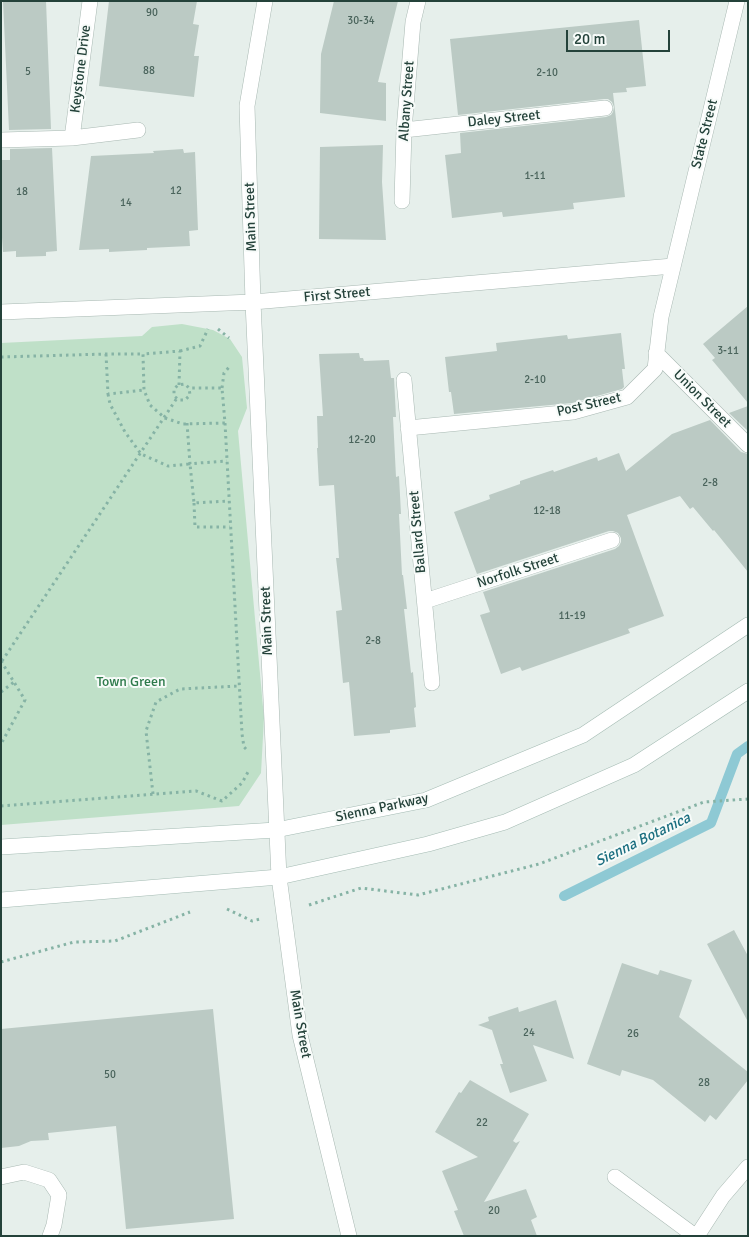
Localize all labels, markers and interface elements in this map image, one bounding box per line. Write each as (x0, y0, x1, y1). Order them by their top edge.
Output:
house number: 90 (146, 6, 158, 20)
house number: 30-34 (347, 14, 375, 28)
scale bar (569, 20, 673, 52)
street label: Keystone Drive (67, 24, 95, 114)
text: 20 m (574, 30, 605, 48)
street label: Albany Street (396, 60, 418, 142)
house number: 88 (143, 64, 155, 78)
house number: 5 (25, 65, 31, 79)
house number: 2-10 (536, 66, 558, 80)
street label: State Street (688, 98, 722, 170)
street label: Daley Street (467, 107, 541, 131)
house number: 1-11 (524, 169, 546, 183)
street label: Main Street (241, 182, 261, 252)
house number: 12 (170, 184, 182, 198)
house number: 18 (16, 185, 28, 199)
house number: 14 (120, 196, 132, 210)
street label: First Street (303, 284, 371, 306)
house number: 3-11 (717, 344, 739, 358)
street label: Union Street (669, 366, 735, 432)
house number: 2-10 (524, 373, 546, 387)
street label: Post Street (555, 389, 623, 421)
house number: 12-20 (348, 433, 376, 447)
house number: 2-8 (702, 476, 718, 490)
street label: Ballard Street (406, 490, 430, 574)
house number: 12-18 (533, 504, 561, 518)
street label: Norfolk Street (475, 550, 561, 592)
street label: Main Street (257, 586, 277, 656)
house number: 11-19 (558, 609, 586, 623)
house number: 2-8 (365, 634, 381, 648)
park label: Town Green (96, 674, 166, 690)
street label: Sienna Parkway (334, 790, 430, 826)
water label: Sienna Botanica (592, 809, 694, 871)
street label: Main Street (286, 988, 314, 1060)
house number: 24 (523, 1026, 535, 1040)
house number: 26 (627, 1027, 639, 1041)
house number: 50 (104, 1068, 116, 1082)
house number: 28 (698, 1076, 710, 1090)
house number: 22 (476, 1116, 488, 1130)
house number: 20 (488, 1204, 500, 1218)

